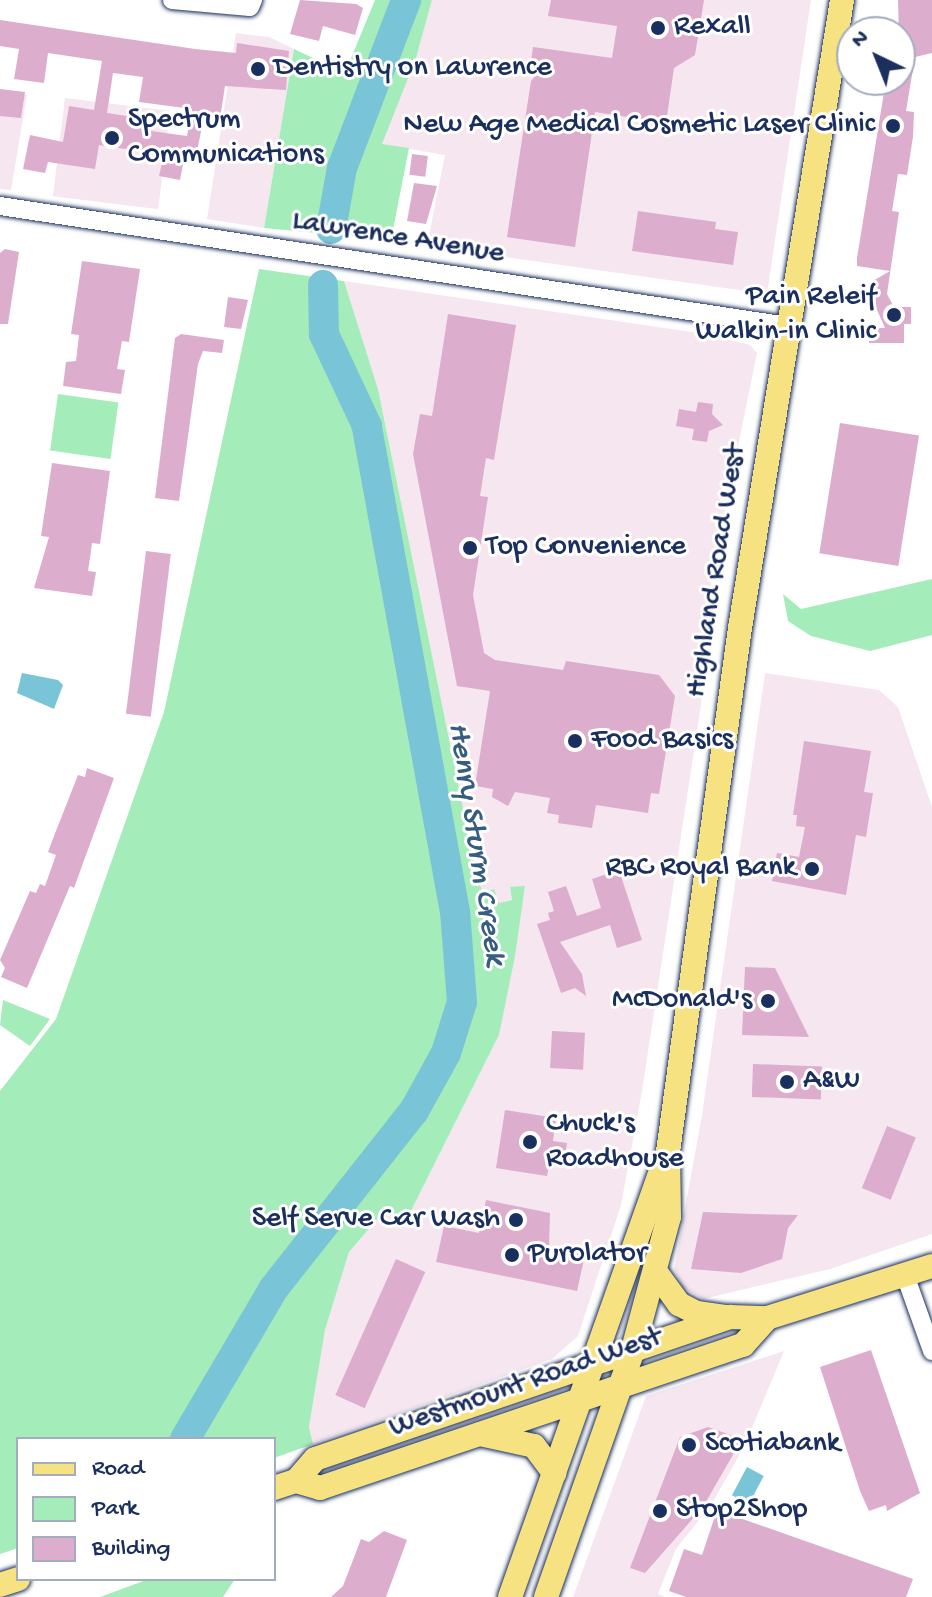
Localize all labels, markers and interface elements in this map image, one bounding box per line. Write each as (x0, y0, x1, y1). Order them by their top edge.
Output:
place label: Rexall (674, 10, 751, 46)
north arrow (836, 16, 916, 96)
marker: Rexall (649, 19, 667, 37)
text: N (847, 26, 875, 54)
place label: Dentistry on Lawrence (274, 51, 552, 87)
marker: Dentistry on Lawrence (249, 60, 267, 78)
place label: Spectrum Communications (128, 103, 324, 174)
place label: New Age Medical Cosmetic Laser Clinic (403, 108, 875, 144)
marker: New Age Medical Cosmetic Laser Clinic (882, 115, 904, 137)
marker: Spectrum Communications (103, 129, 121, 147)
street label: Lawrence Avenue (289, 204, 507, 274)
place label: Pain Releif Walkin-in Clinic (696, 280, 876, 350)
marker: Pain Releif Walkin-in Clinic (883, 304, 905, 326)
street label: Highland Road West (680, 442, 756, 700)
place label: Top Convenience (486, 530, 686, 566)
marker: Top Convenience (461, 539, 479, 557)
water label: Henry Sturm Creek (437, 720, 513, 968)
place label: Food Basics (591, 723, 733, 759)
marker: Food Basics (566, 732, 584, 750)
place label: RBC Royal Bank (606, 851, 796, 887)
marker: RBC Royal Bank (803, 860, 821, 878)
place label: McDonald's (612, 983, 752, 1019)
marker: McDonald's (759, 992, 777, 1010)
place label: A&W (803, 1064, 860, 1100)
marker: A&W (778, 1073, 796, 1091)
place label: Chuck's Roadhouse (546, 1107, 684, 1178)
marker: Chuck's Roadhouse (521, 1133, 539, 1151)
place label: Self Serve Car Wash (252, 1202, 500, 1238)
marker: Self Serve Car Wash (507, 1211, 525, 1229)
place label: Purolator (528, 1237, 647, 1273)
marker: Purolator (503, 1246, 521, 1264)
street label: Westmount Road West (385, 1320, 667, 1448)
place label: Scotiabank (705, 1427, 840, 1463)
marker: Scotiabank (680, 1436, 698, 1454)
legend (16, 1437, 276, 1581)
text: Road (92, 1455, 144, 1484)
place label: Stop2Shop (676, 1493, 808, 1529)
text: Park (92, 1495, 138, 1524)
marker: Stop2Shop (651, 1502, 669, 1520)
text: Building (92, 1535, 170, 1564)

